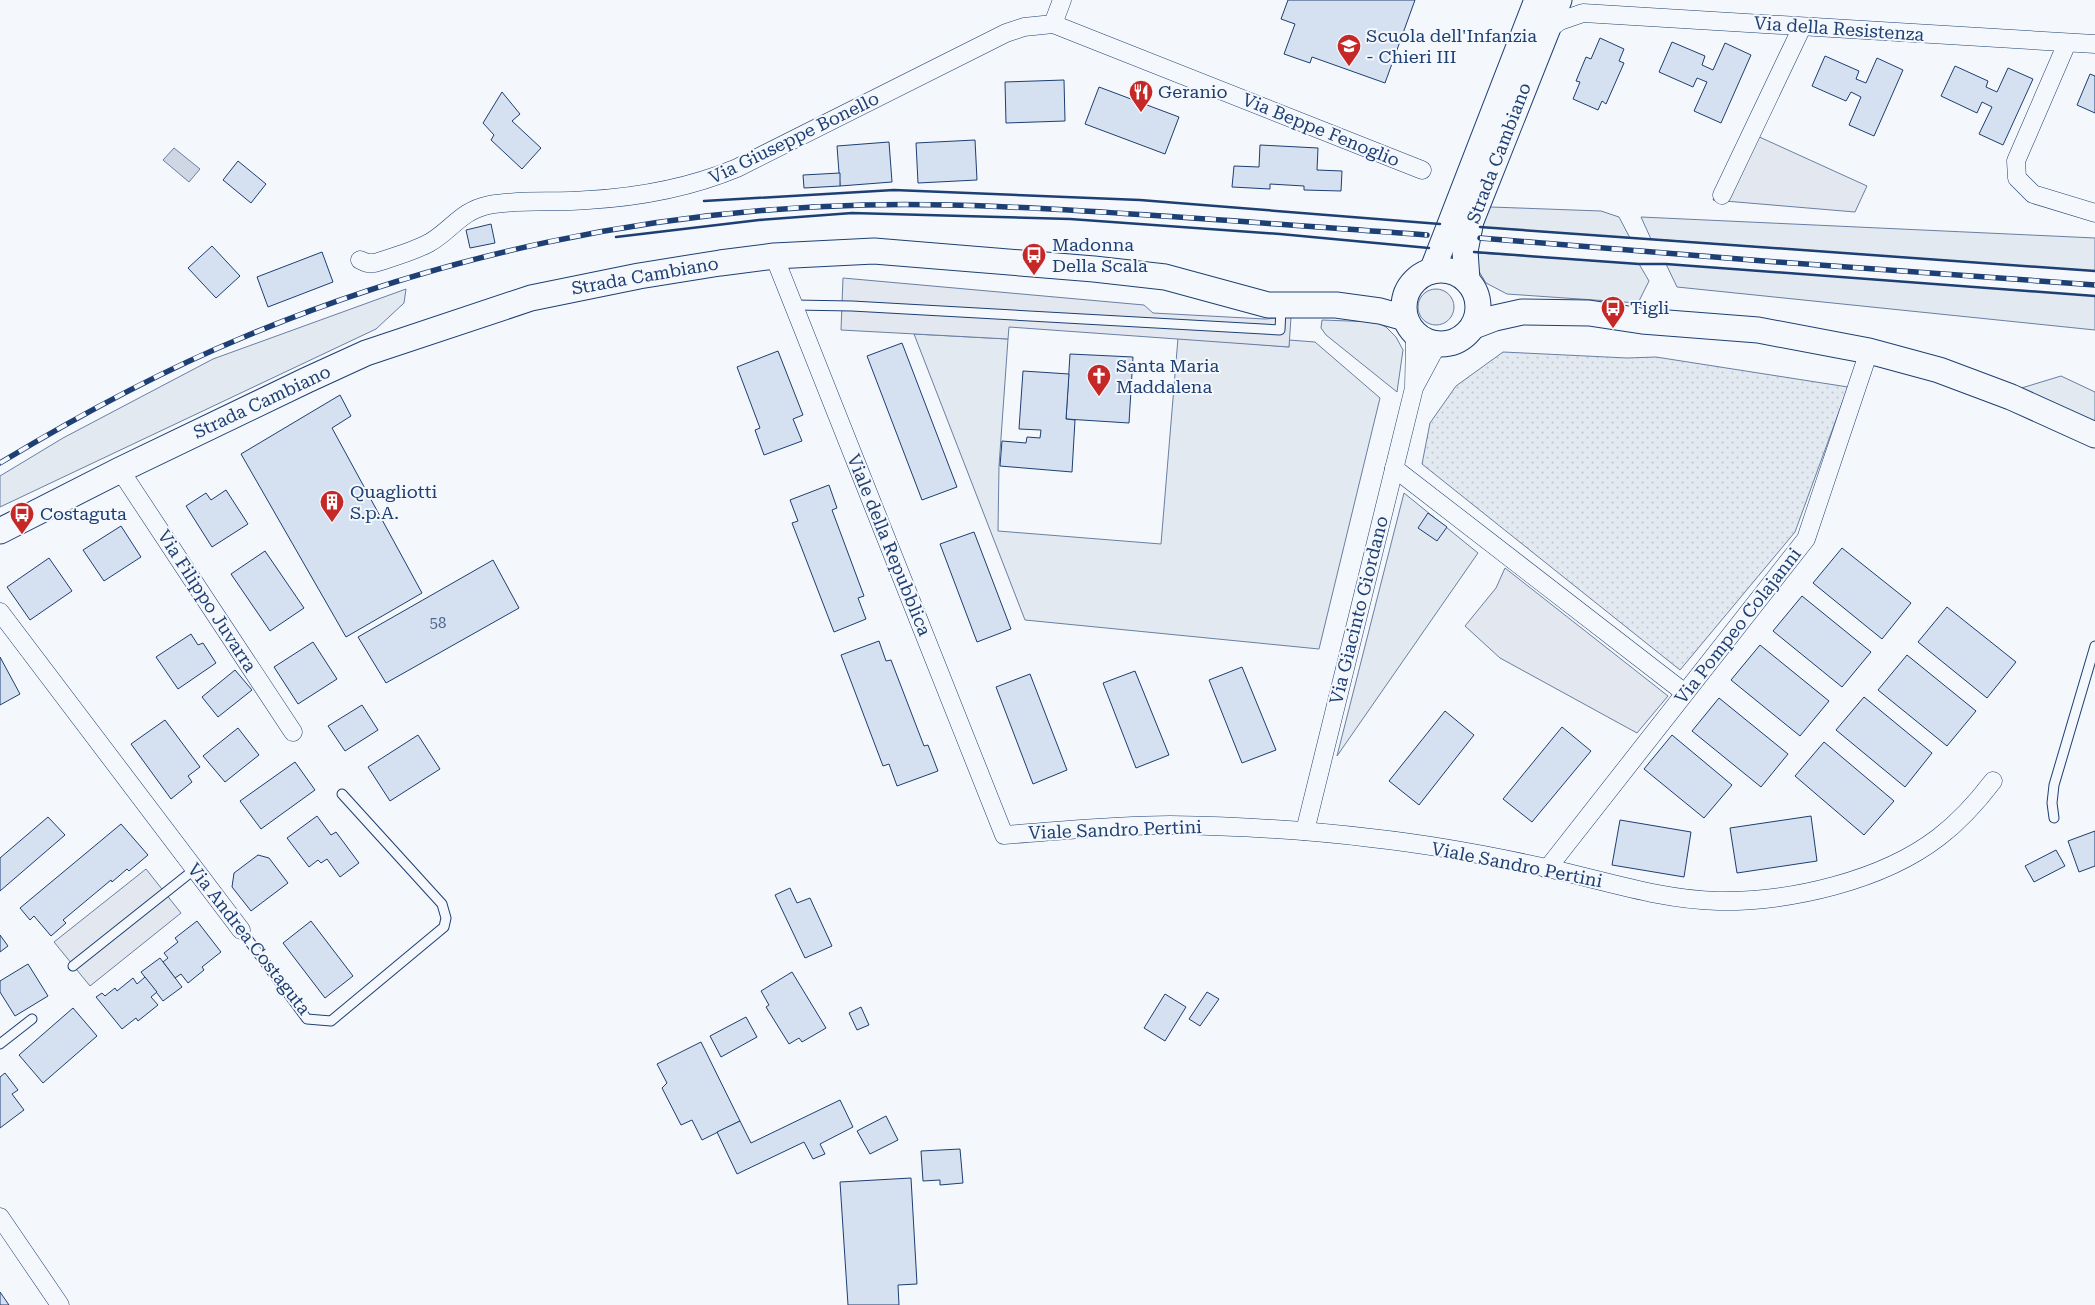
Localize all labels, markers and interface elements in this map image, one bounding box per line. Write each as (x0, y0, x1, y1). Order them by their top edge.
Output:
street label: Via della Resistenza (1753, 12, 1925, 45)
place label: Scuola dell'Infanzia - Chieri III (1366, 25, 1537, 67)
school or university icon: Scuola dell'Infanzia - Chieri III (1336, 33, 1362, 67)
restaurant icon: Geranio (1128, 79, 1154, 113)
street label: Strada Cambiano (1462, 79, 1535, 226)
place label: Geranio (1158, 81, 1228, 102)
street label: Via Giuseppe Bonello (705, 87, 882, 188)
street label: Via Beppe Fenoglio (1240, 88, 1403, 171)
place label: Madonna Della Scala (1052, 234, 1148, 276)
bus stop icon: Madonna Della Scala (1021, 242, 1047, 276)
street label: Strada Cambiano (570, 252, 720, 299)
bus stop icon: Tigli (1600, 295, 1626, 329)
place label: Tigli (1630, 297, 1670, 318)
place label: Santa Maria Maddalena (1116, 355, 1219, 397)
street label: Strada Cambiano (190, 361, 334, 443)
church icon: Santa Maria Maddalena (1086, 363, 1112, 397)
street label: Viale della Repubblica (843, 451, 936, 639)
place label: Quagliotti S.p.A. (350, 481, 437, 523)
building icon: Quagliotti S.p.A. (319, 489, 345, 523)
bus stop icon: Costaguta (9, 501, 35, 535)
place label: Costaguta (40, 503, 127, 524)
street label: Via Giacinto Giordano (1325, 514, 1392, 706)
street label: Via Filippo Juvarra (154, 526, 261, 676)
street label: Via Pompeo Colajanni (1670, 543, 1805, 708)
house number: 58 (430, 614, 446, 632)
street label: Viale Sandro Pertini (1028, 816, 1202, 843)
street label: Viale Sandro Pertini (1430, 838, 1605, 891)
street label: Via Andrea Costaguta (184, 859, 315, 1019)

